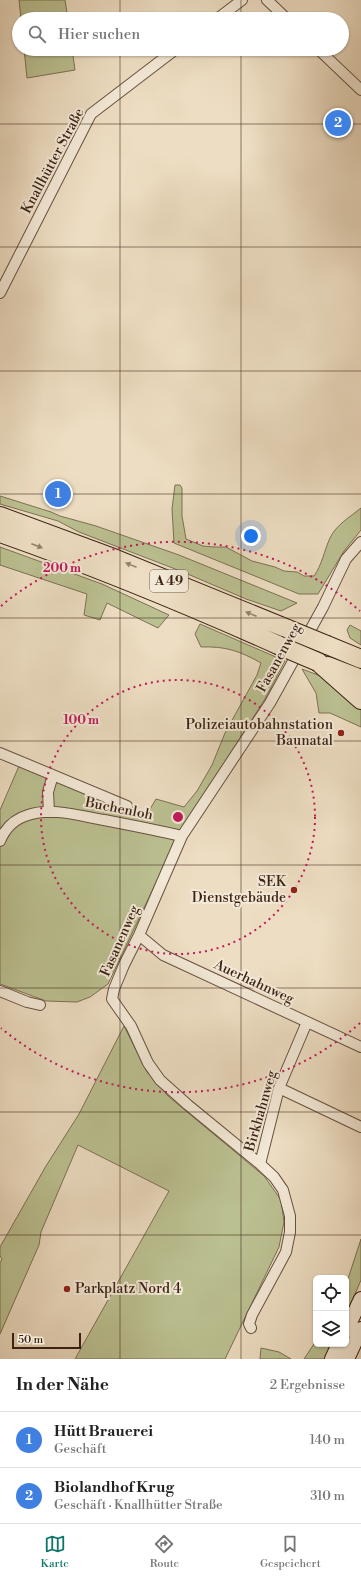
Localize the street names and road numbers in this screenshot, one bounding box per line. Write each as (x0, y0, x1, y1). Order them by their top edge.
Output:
street label: Knallhütter Straße (18, 105, 88, 217)
road number: A 49 (150, 570, 188, 592)
street label: Fasanenweg (253, 620, 306, 696)
street label: Buchenloh (82, 793, 155, 825)
street label: Fasanenweg (96, 902, 144, 979)
street label: Auerhahnweg (210, 955, 298, 1009)
street label: Birkhahnweg (241, 1068, 281, 1155)

